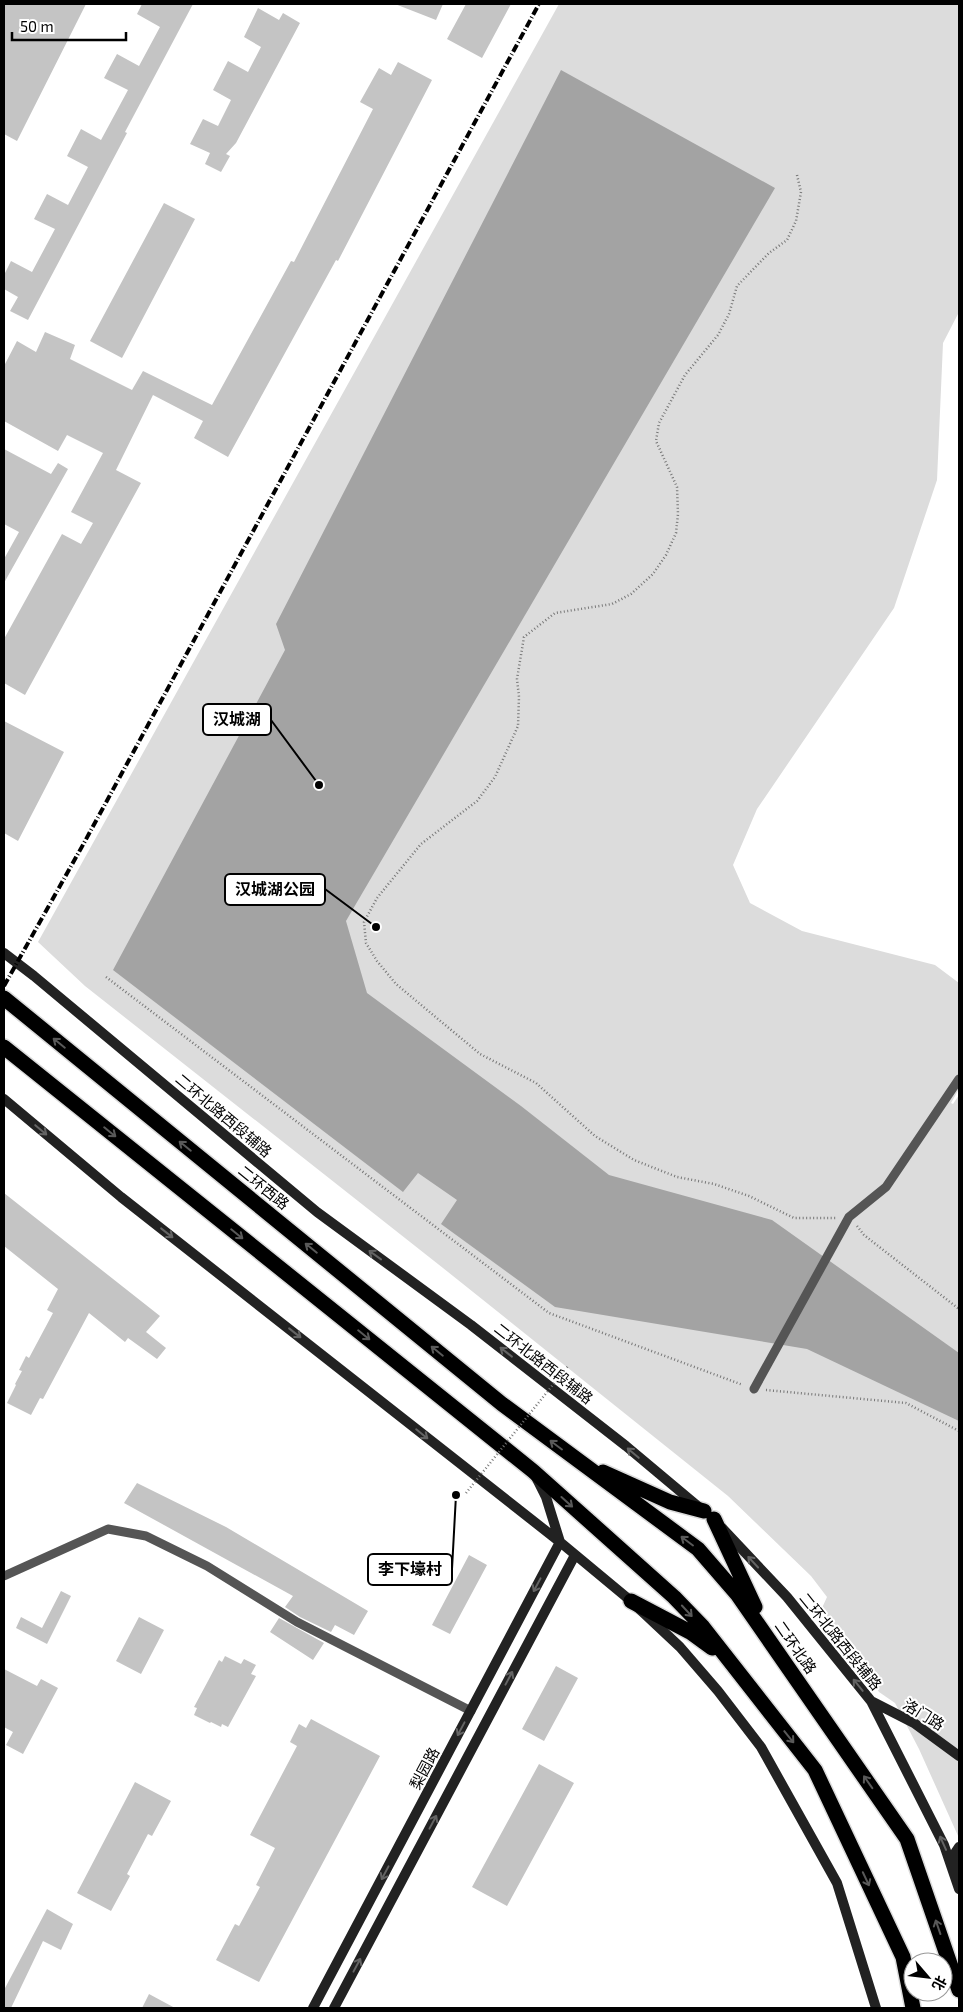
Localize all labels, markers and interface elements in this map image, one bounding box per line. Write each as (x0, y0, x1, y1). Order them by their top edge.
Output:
scale bar (12, 10, 126, 42)
text: 50 m (20, 17, 54, 35)
callout: 汉城湖 (203, 704, 271, 735)
text: 汉城湖 (213, 709, 261, 728)
callout: 汉城湖公园 (225, 874, 325, 905)
text: 汉城湖公园 (235, 879, 315, 898)
one-way arrow (53, 1038, 66, 1049)
street label: 二环北路西段辅路 (172, 1070, 276, 1160)
one-way arrow (34, 1125, 47, 1136)
one-way arrow (103, 1127, 116, 1138)
one-way arrow (179, 1140, 192, 1151)
street label: 二环西路 (235, 1161, 293, 1213)
one-way arrow (160, 1228, 174, 1238)
one-way arrow (230, 1228, 243, 1239)
one-way arrow (305, 1243, 318, 1254)
one-way arrow (368, 1250, 382, 1260)
street label: 二环北路西段辅路 (491, 1319, 597, 1407)
one-way arrow (288, 1327, 301, 1338)
one-way arrow (357, 1330, 371, 1340)
one-way arrow (431, 1346, 444, 1357)
one-way arrow (499, 1347, 512, 1358)
one-way arrow (415, 1429, 428, 1440)
one-way arrow (550, 1439, 563, 1450)
one-way arrow (627, 1447, 640, 1458)
one-way arrow (560, 1496, 573, 1507)
one-way arrow (681, 1535, 694, 1546)
callout: 李下壕村 (368, 1554, 452, 1585)
one-way arrow (747, 1555, 759, 1568)
text: 李下壕村 (378, 1559, 442, 1578)
one-way arrow (532, 1578, 542, 1593)
street label: 二环北路西段辅路 (796, 1589, 886, 1693)
one-way arrow (681, 1604, 693, 1617)
street label: 二环北路 (771, 1617, 821, 1677)
one-way arrow (505, 1671, 515, 1686)
one-way arrow (853, 1679, 864, 1692)
street label: 洛门路 (900, 1694, 948, 1734)
one-way arrow (456, 1721, 465, 1736)
one-way arrow (783, 1730, 794, 1743)
street label: 梨园路 (405, 1744, 443, 1792)
one-way arrow (863, 1775, 873, 1789)
one-way arrow (428, 1814, 438, 1829)
one-way arrow (938, 1836, 948, 1851)
one-way arrow (380, 1865, 390, 1880)
one-way arrow (862, 1871, 872, 1886)
one-way arrow (932, 1919, 942, 1935)
north arrow (903, 1952, 953, 2002)
one-way arrow (353, 1958, 362, 1973)
text: 北 (929, 1973, 951, 1994)

